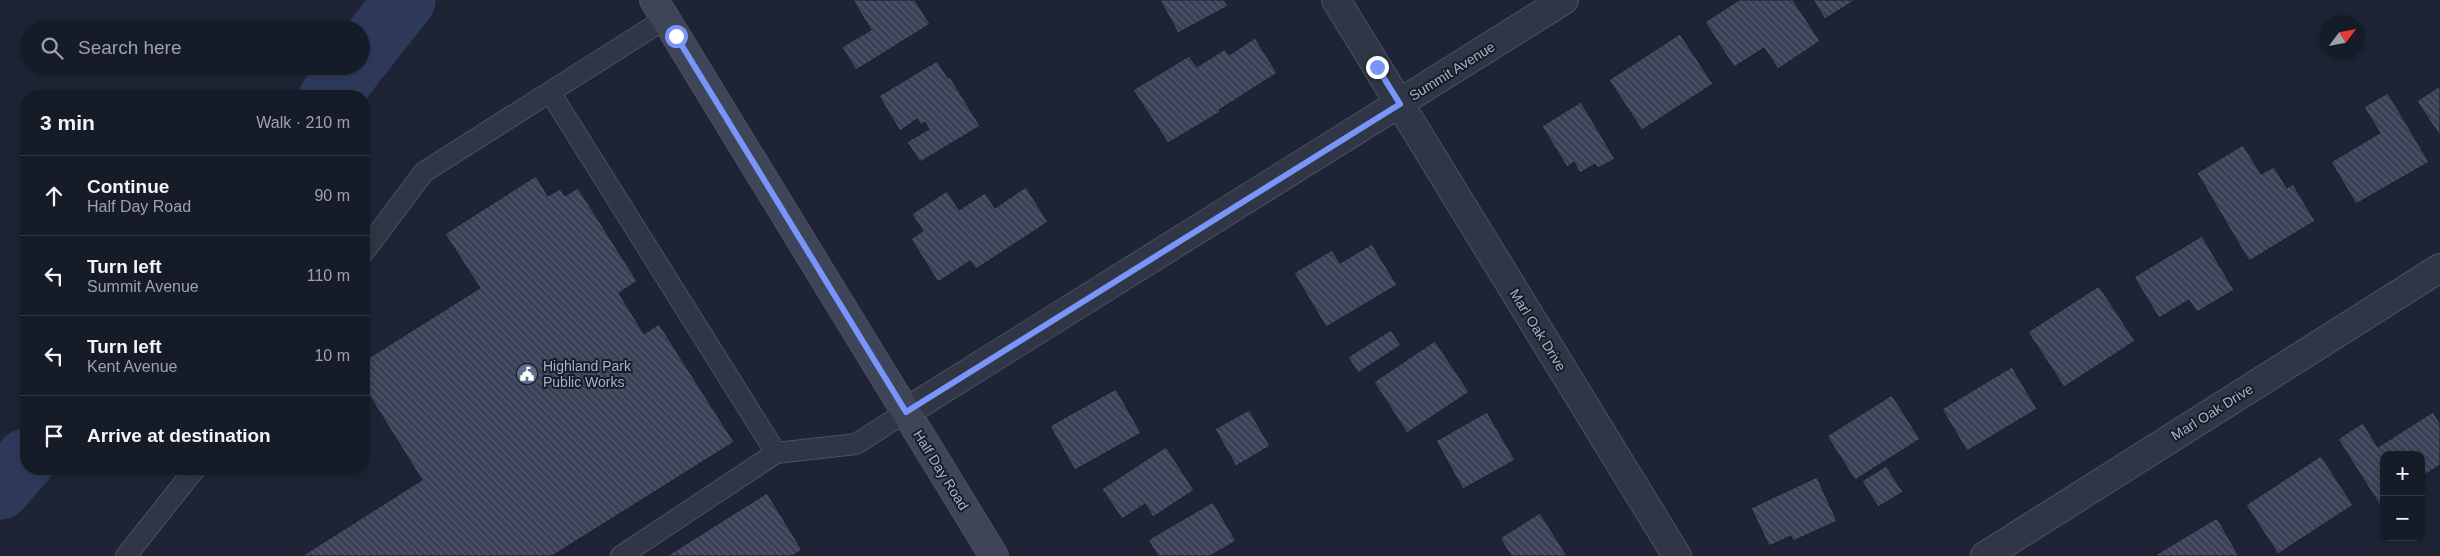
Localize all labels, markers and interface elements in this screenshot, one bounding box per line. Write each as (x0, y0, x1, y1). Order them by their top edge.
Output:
north arrow (2320, 15, 2365, 60)
search box (20, 20, 370, 75)
route start (665, 25, 688, 48)
icon: search (38, 34, 66, 62)
text: Search here (78, 37, 182, 58)
street label: Summit Avenue (1406, 38, 1498, 104)
route end (1366, 56, 1389, 79)
text: 3 min (40, 111, 95, 134)
text: Walk · 210 m (256, 114, 350, 131)
text: Continue (87, 176, 169, 197)
icon: ahead (40, 182, 68, 210)
text: 90 m (314, 187, 350, 204)
text: Half Day Road (87, 198, 191, 215)
text: Turn left (87, 256, 162, 277)
icon: left (40, 262, 68, 290)
text: 110 m (307, 267, 350, 284)
text: Summit Avenue (87, 278, 199, 295)
street label: Marl Oak Drive (1506, 286, 1570, 374)
text: Turn left (87, 336, 162, 357)
icon: left (40, 342, 68, 370)
text: 10 m (314, 347, 350, 364)
text: Kent Avenue (87, 358, 177, 375)
place label: Highland Park Public Works (543, 358, 632, 390)
public building icon: Highland Park Public Works (515, 362, 539, 386)
street label: Marl Oak Drive (2168, 380, 2256, 444)
icon: arrive (40, 422, 68, 450)
text: Arrive at destination (87, 425, 271, 446)
street label: Half Day Road (910, 427, 972, 513)
map controls (2380, 451, 2425, 541)
button: + (2380, 451, 2425, 496)
button: − (2380, 496, 2425, 541)

